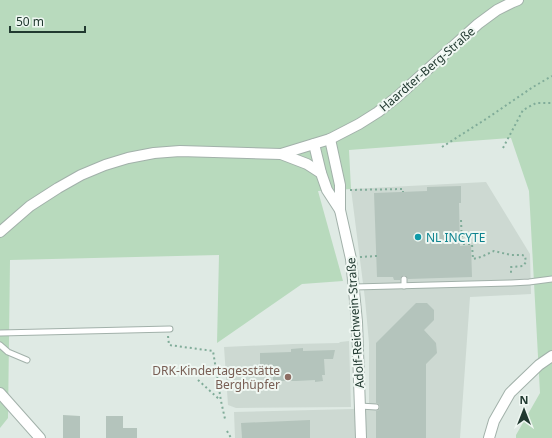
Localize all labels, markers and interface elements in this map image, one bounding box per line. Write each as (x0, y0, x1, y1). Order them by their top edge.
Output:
scale bar (10, 8, 85, 34)
text: 50 m (16, 13, 44, 30)
street label: Haardter-Berg-Straße (375, 23, 479, 115)
place label: NL INCYTE (426, 229, 485, 246)
marker: NL INCYTE (413, 232, 423, 242)
street label: Adolf-Reichwein-Straße (342, 257, 368, 389)
place label: DRK-Kindertagesstätte Berghüpfer (152, 362, 280, 393)
marker: DRK-Kindertagesstätte Berghüpfer (283, 372, 293, 382)
north arrow (504, 390, 544, 430)
text: N (520, 392, 528, 407)

